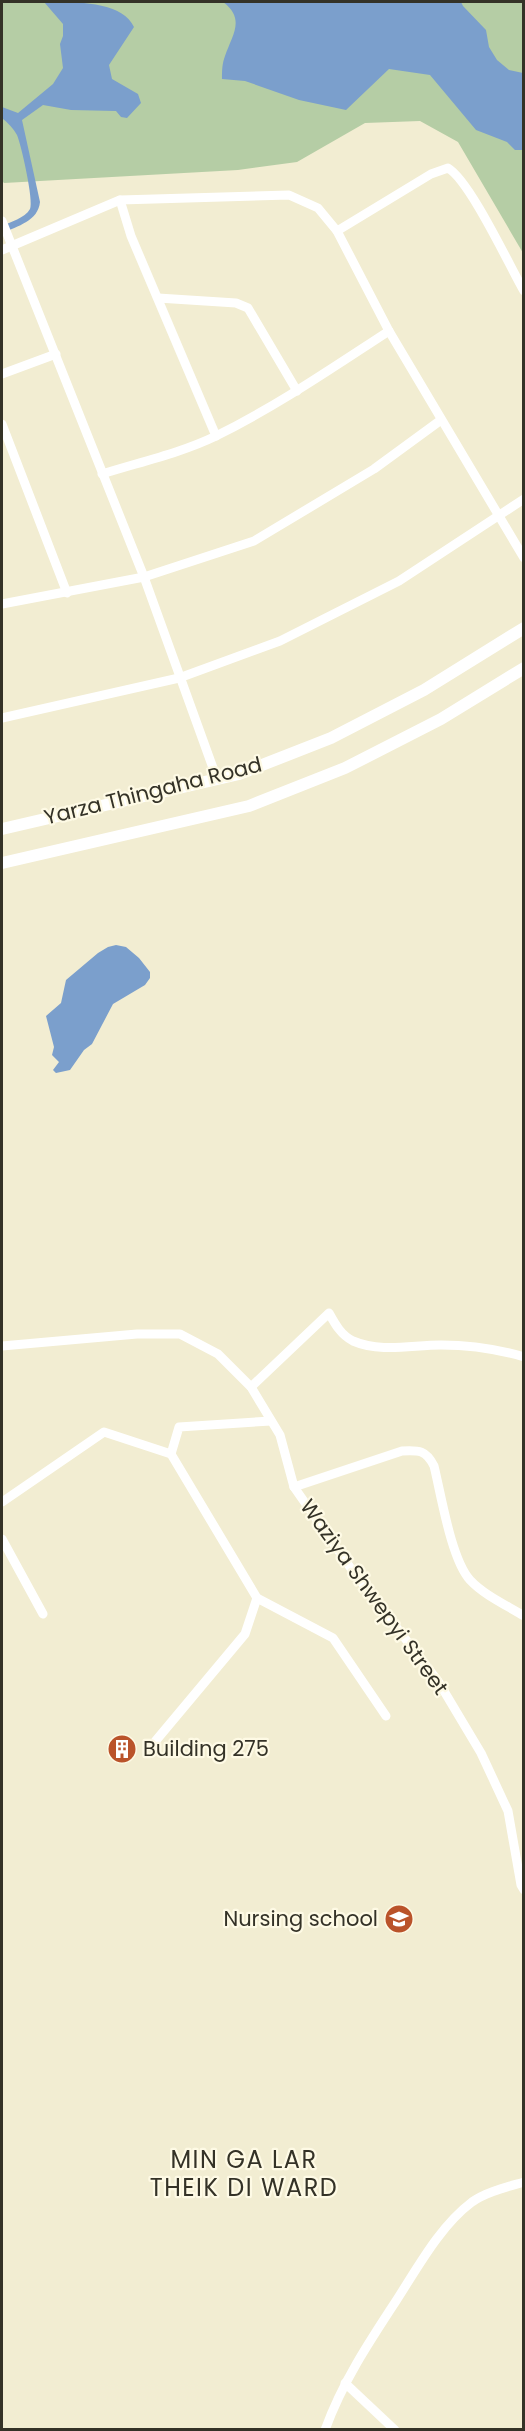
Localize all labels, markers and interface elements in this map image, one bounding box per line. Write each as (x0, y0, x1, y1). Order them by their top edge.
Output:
street label: Yarza Thingaha Road (41, 749, 265, 832)
street label: Waziya Shwepyi Street (294, 1493, 455, 1700)
building icon: Building 275 (106, 1733, 138, 1765)
place label: Building 275 (143, 1734, 269, 1763)
school or university icon: Nursing school (383, 1903, 415, 1935)
place label: Nursing school (223, 1904, 378, 1933)
district label: MIN GA LAR THEIK DI WARD (150, 2143, 338, 2204)

